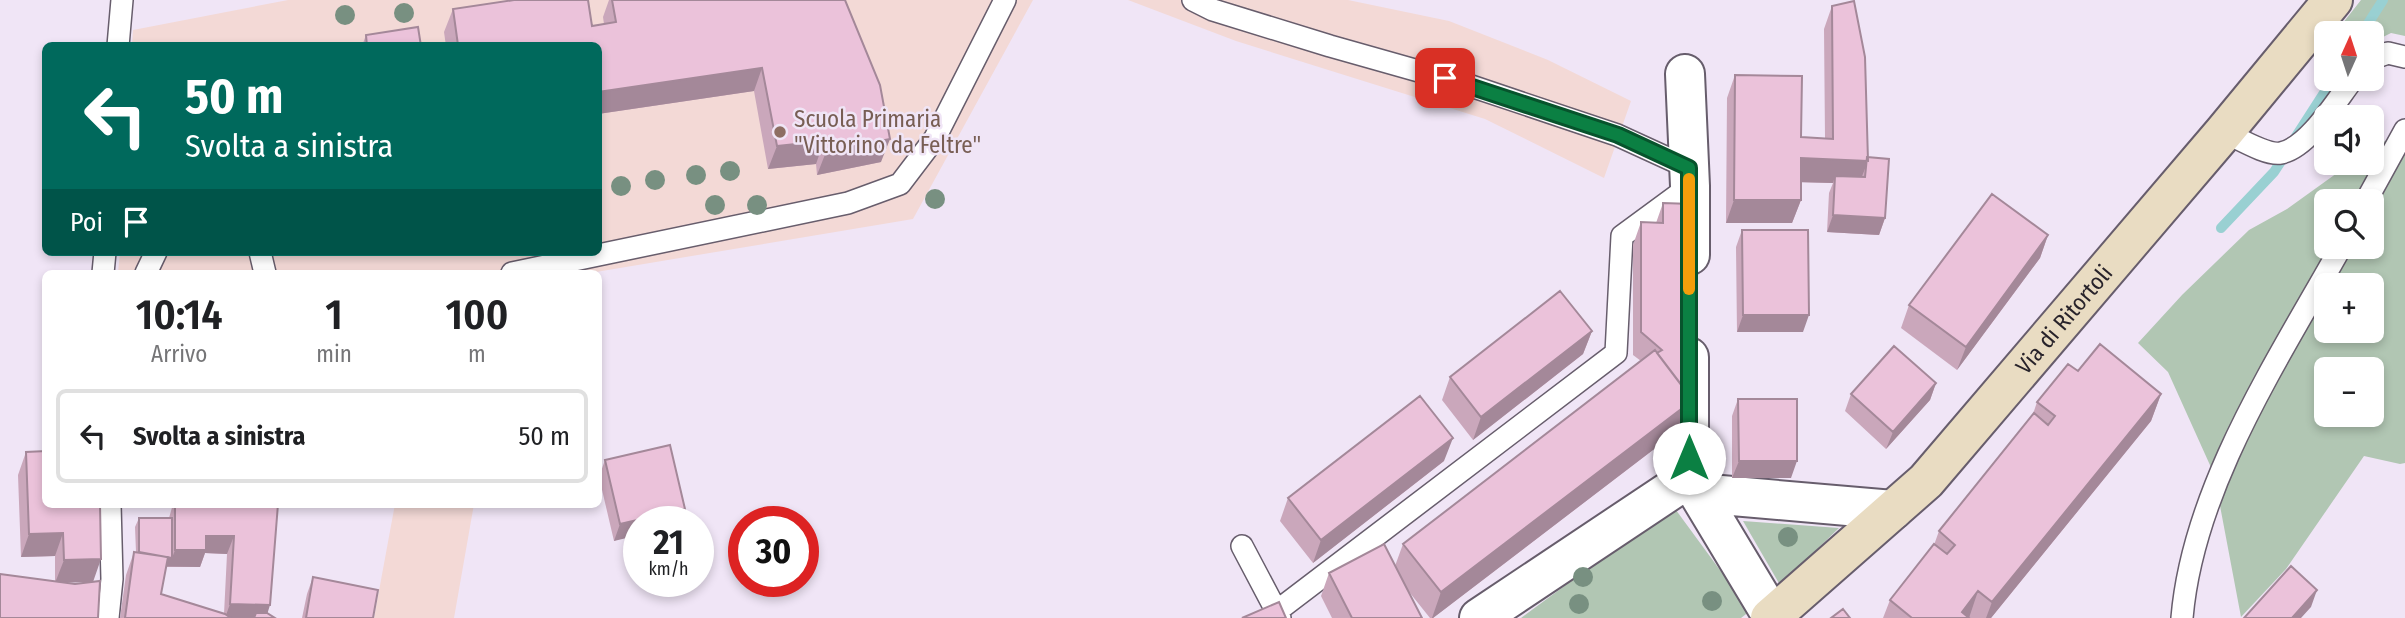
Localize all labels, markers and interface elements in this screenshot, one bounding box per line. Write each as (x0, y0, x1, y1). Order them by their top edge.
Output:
north arrow (2314, 21, 2384, 91)
map controls (2314, 21, 2384, 427)
pin (1415, 48, 1475, 108)
icon: arrive (1426, 59, 1464, 97)
text: 50 m (185, 67, 283, 126)
icon: left (70, 70, 161, 161)
place label: Scuola Primaria "Vittorino da Feltre" (794, 105, 981, 159)
button: sound (2314, 105, 2384, 175)
marker: Scuola Primaria "Vittorino da Feltre" (772, 124, 788, 140)
text: Svolta a sinistra (185, 127, 393, 165)
button: search (2314, 189, 2384, 259)
icon: arrive (117, 203, 155, 241)
text: Poi (70, 207, 103, 238)
street label: Via di Ritortoli (2010, 259, 2118, 380)
button: + (2314, 273, 2384, 343)
text: 10:14 (136, 290, 223, 340)
text: 1 (325, 290, 343, 340)
text: 100 (446, 290, 508, 340)
text: Arrivo (151, 340, 207, 368)
text: min (316, 340, 352, 368)
text: m (468, 340, 486, 368)
button: − (2314, 357, 2384, 427)
icon: left (74, 417, 112, 455)
text: Svolta a sinistra (133, 421, 305, 452)
text: 50 m (518, 421, 570, 452)
position arrow (1652, 421, 1726, 495)
speed limit sign: 30 (728, 506, 819, 597)
text: 21 (653, 521, 684, 563)
text: km/h (648, 558, 689, 580)

